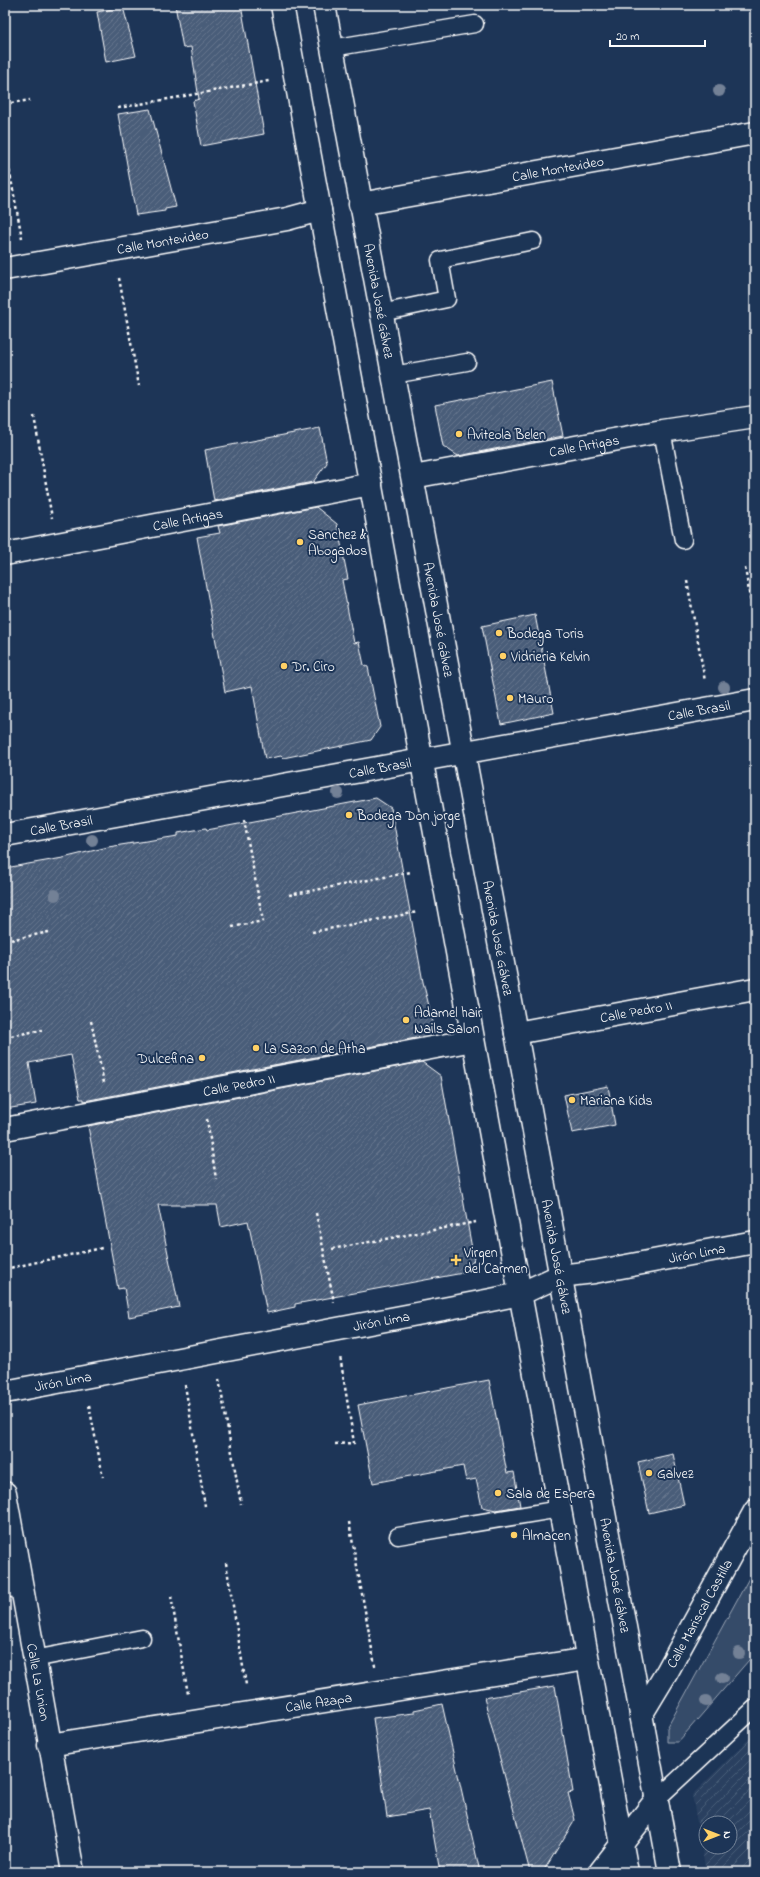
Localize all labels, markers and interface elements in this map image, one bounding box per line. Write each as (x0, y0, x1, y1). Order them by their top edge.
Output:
scale bar (610, 22, 705, 48)
text: 20 m (616, 28, 639, 46)
street label: Calle Montevideo (511, 151, 606, 188)
street label: Calle Montevideo (115, 224, 210, 261)
street label: Avenida José Gálvez (357, 242, 399, 360)
place label: Aviteola Belen (467, 425, 546, 446)
marker: Aviteola Belen (454, 429, 464, 439)
street label: Calle Artigas (548, 430, 621, 464)
street label: Calle Artigas (151, 504, 225, 538)
place label: Sanchez & Abogados (308, 525, 367, 563)
marker: Sanchez & Abogados (295, 537, 305, 547)
street label: Avenida José Gálvez (416, 561, 458, 679)
place label: Bodega Toris (506, 624, 584, 646)
marker: Bodega Toris (494, 628, 504, 638)
place label: Vidrieria Kelvin (510, 647, 590, 668)
marker: Vidrieria Kelvin (498, 651, 508, 661)
place label: Dr. Ciro (291, 657, 335, 678)
marker: Dr. Ciro (279, 661, 289, 671)
place label: Mauro (518, 689, 554, 710)
marker: Mauro (505, 693, 515, 703)
street label: Calle Brasil (666, 696, 732, 728)
street label: Calle Brasil (347, 753, 413, 785)
place label: Bodega Don jorge (356, 806, 461, 828)
street label: Calle Brasil (28, 810, 94, 842)
marker: Bodega Don jorge (344, 810, 354, 820)
street label: Avenida José Gálvez (476, 879, 518, 997)
street label: Calle Pedro II (599, 995, 674, 1029)
place label: Adamel hair Nails Salon (414, 1003, 483, 1040)
marker: Adamel hair Nails Salon (401, 1015, 411, 1025)
place label: La Sazon de Atha (264, 1039, 366, 1060)
marker: La Sazon de Atha (251, 1043, 261, 1053)
place label: Dulcefina (136, 1049, 194, 1070)
marker: Dulcefina (197, 1053, 207, 1063)
street label: Calle Pedro II (201, 1069, 277, 1103)
place label: Mariana Kids (580, 1091, 653, 1112)
marker: Mariana Kids (567, 1095, 577, 1105)
street label: Avenida José Gálvez (535, 1198, 576, 1316)
street label: Jirón Lima (667, 1239, 727, 1270)
place label: Virgen del Carmen (463, 1243, 528, 1280)
marker: Virgen del Carmen (451, 1255, 461, 1265)
street label: Jirón Lima (351, 1307, 412, 1338)
street label: Jirón Lima (33, 1367, 93, 1398)
place label: Galvez (657, 1464, 694, 1485)
marker: Galvez (644, 1468, 654, 1478)
place label: Sala de Espera (506, 1484, 595, 1505)
marker: Sala de Espera (493, 1488, 503, 1498)
street label: Avenida José Gálvez (593, 1516, 635, 1635)
place label: Almacen (522, 1526, 571, 1547)
marker: Almacen (509, 1530, 519, 1540)
street label: Calle Mariscal Castilla (662, 1556, 739, 1672)
street label: Calle La Union (20, 1642, 55, 1723)
street label: Calle Azapa (284, 1688, 354, 1719)
north arrow (698, 1815, 738, 1855)
text: N (719, 1831, 735, 1839)

